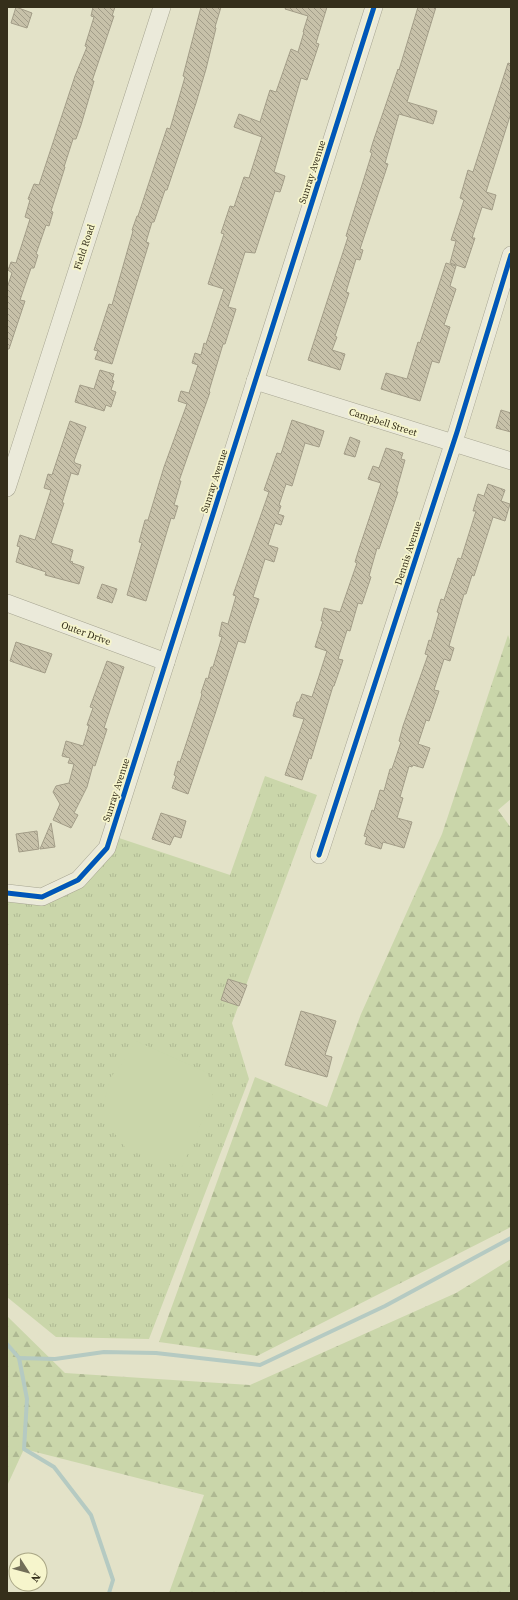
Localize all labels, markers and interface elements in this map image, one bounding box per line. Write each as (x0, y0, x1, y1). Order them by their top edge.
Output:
street label: Sunray Avenue (296, 138, 328, 206)
street label: Field Road (71, 222, 98, 272)
street label: Campbell Street (347, 405, 419, 439)
street label: Sunray Avenue (198, 447, 230, 515)
street label: Dennis Avenue (391, 519, 425, 587)
street label: Outer Drive (59, 618, 113, 648)
street label: Sunray Avenue (100, 756, 132, 824)
north arrow (8, 1552, 48, 1592)
text: N (27, 1570, 44, 1585)

